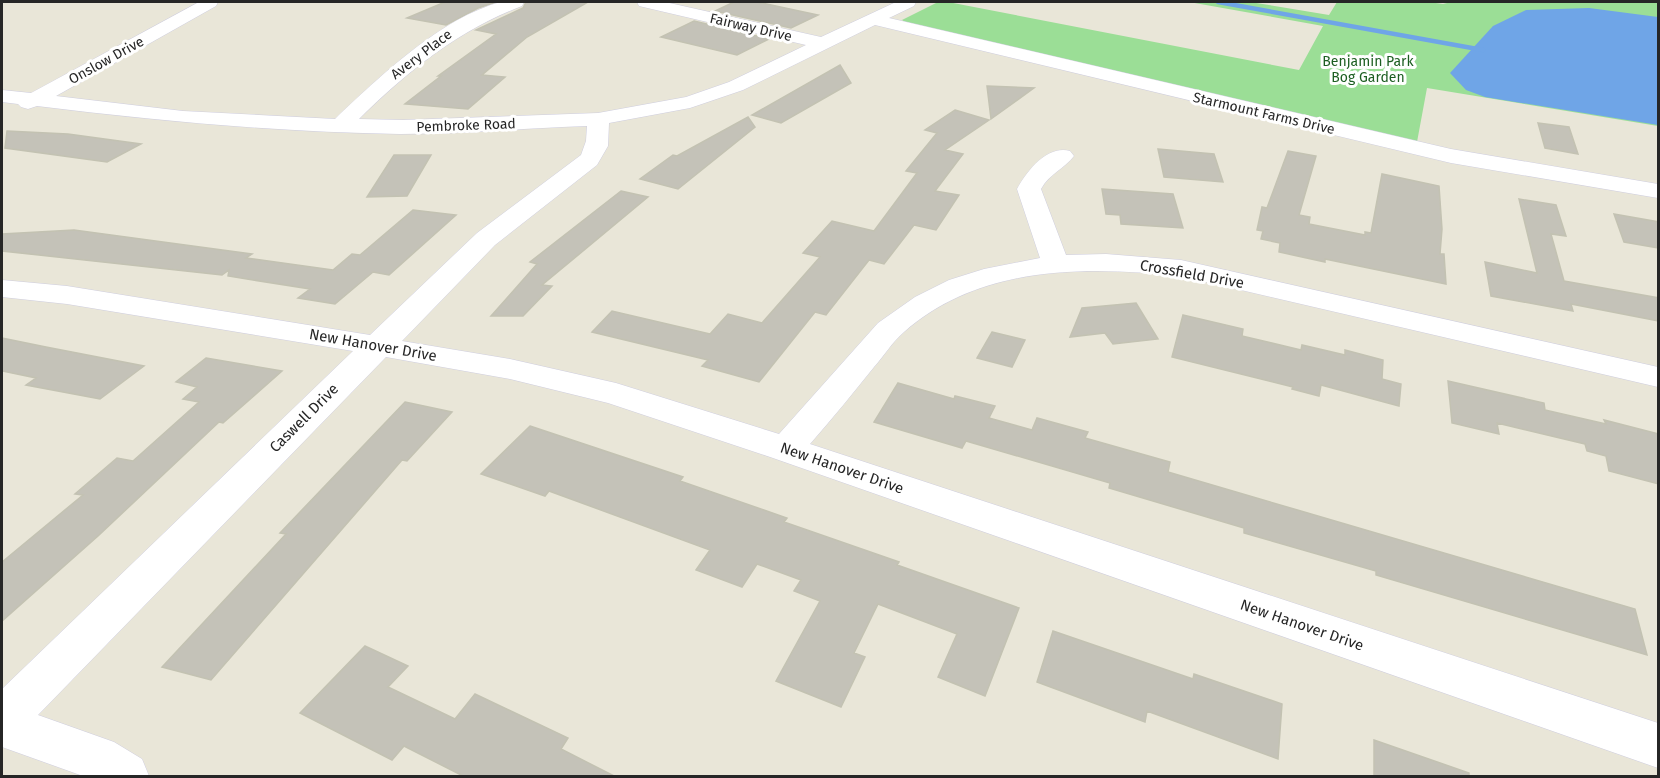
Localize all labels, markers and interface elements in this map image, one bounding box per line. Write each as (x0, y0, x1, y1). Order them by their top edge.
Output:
street label: Fairway Drive (708, 10, 794, 45)
street label: Avery Place (387, 26, 455, 83)
street label: Onslow Drive (66, 33, 147, 88)
park label: Benjamin Park Bog Garden (1322, 53, 1414, 86)
street label: Starmount Farms Drive (1191, 89, 1336, 138)
street label: Pembroke Road (416, 115, 516, 136)
street label: Crossfield Drive (1139, 256, 1245, 292)
street label: New Hanover Drive (308, 325, 438, 365)
street label: Caswell Drive (266, 380, 342, 456)
street label: New Hanover Drive (778, 438, 906, 498)
street label: New Hanover Drive (1238, 595, 1366, 655)

